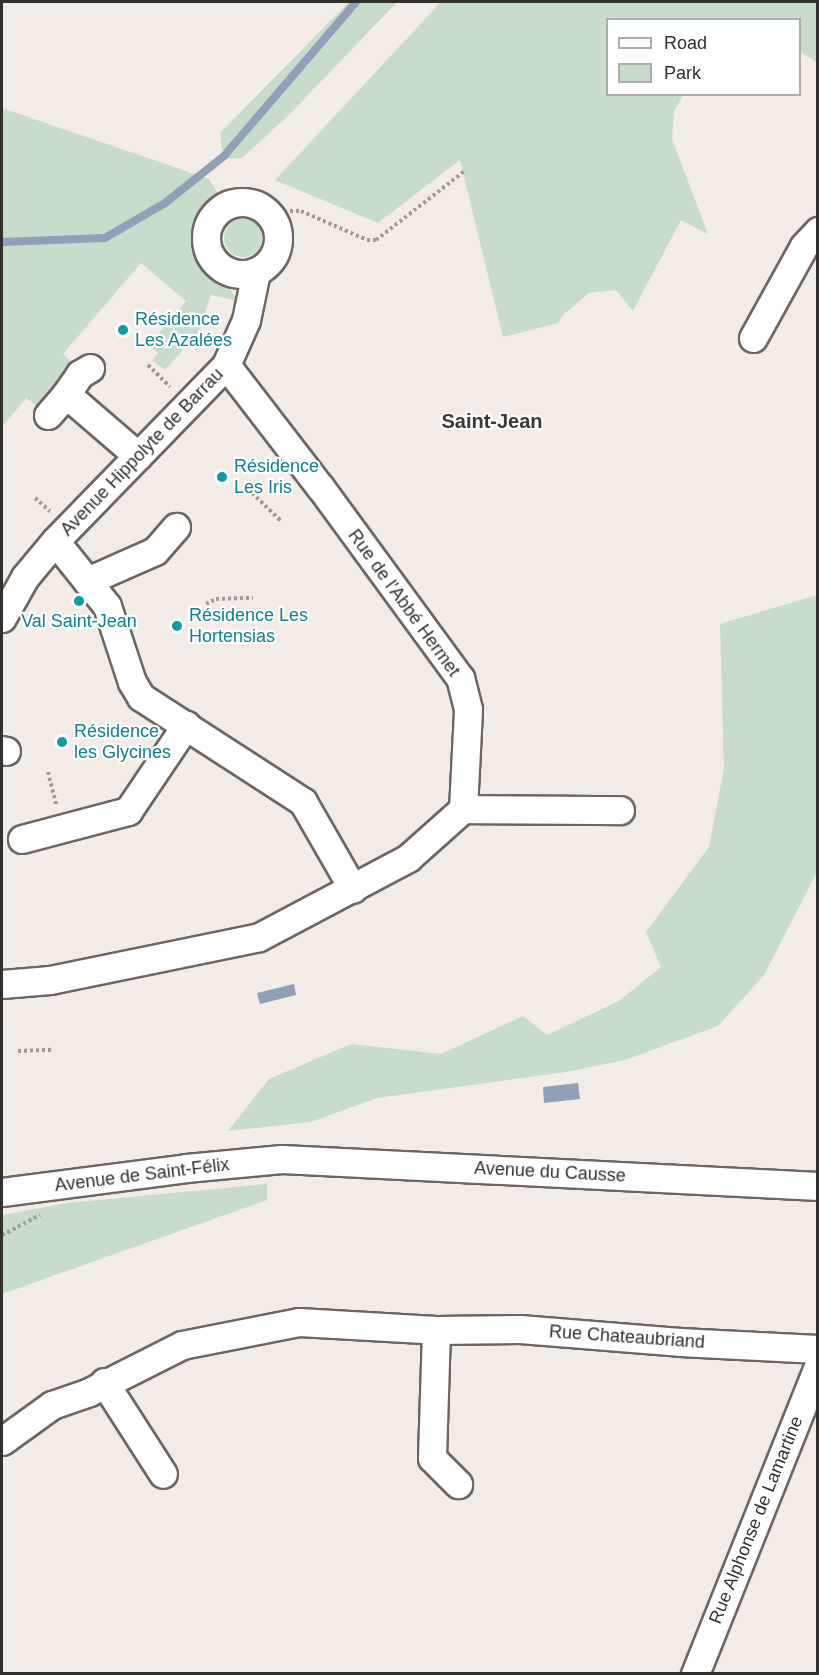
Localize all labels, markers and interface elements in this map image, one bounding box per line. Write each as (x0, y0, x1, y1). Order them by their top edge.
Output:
legend (606, 18, 801, 96)
text: Road (664, 33, 707, 53)
text: Park (664, 63, 701, 83)
place label: Résidence Les Azalées (135, 309, 233, 352)
marker: Résidence Les Azalées (116, 323, 130, 337)
street label: Avenue Hippolyte de Barrau (56, 364, 228, 540)
district label: Saint-Jean (441, 409, 543, 433)
place label: Résidence Les Iris (234, 456, 319, 498)
marker: Résidence Les Iris (215, 470, 229, 484)
street label: Rue de l'Abbé Hermet (343, 525, 465, 681)
marker: Val Saint-Jean (72, 594, 86, 608)
place label: Résidence Les Hortensias (189, 605, 308, 648)
place label: Val Saint-Jean (21, 610, 137, 632)
marker: Résidence Les Hortensias (170, 619, 184, 633)
place label: Résidence les Glycines (74, 721, 171, 764)
marker: Résidence les Glycines (55, 735, 69, 749)
street label: Avenue de Saint-Félix (53, 1154, 231, 1196)
street label: Avenue du Causse (474, 1157, 626, 1187)
street label: Rue Chateaubriand (548, 1321, 706, 1353)
street label: Rue Alphonse de Lamartine (704, 1413, 808, 1627)

